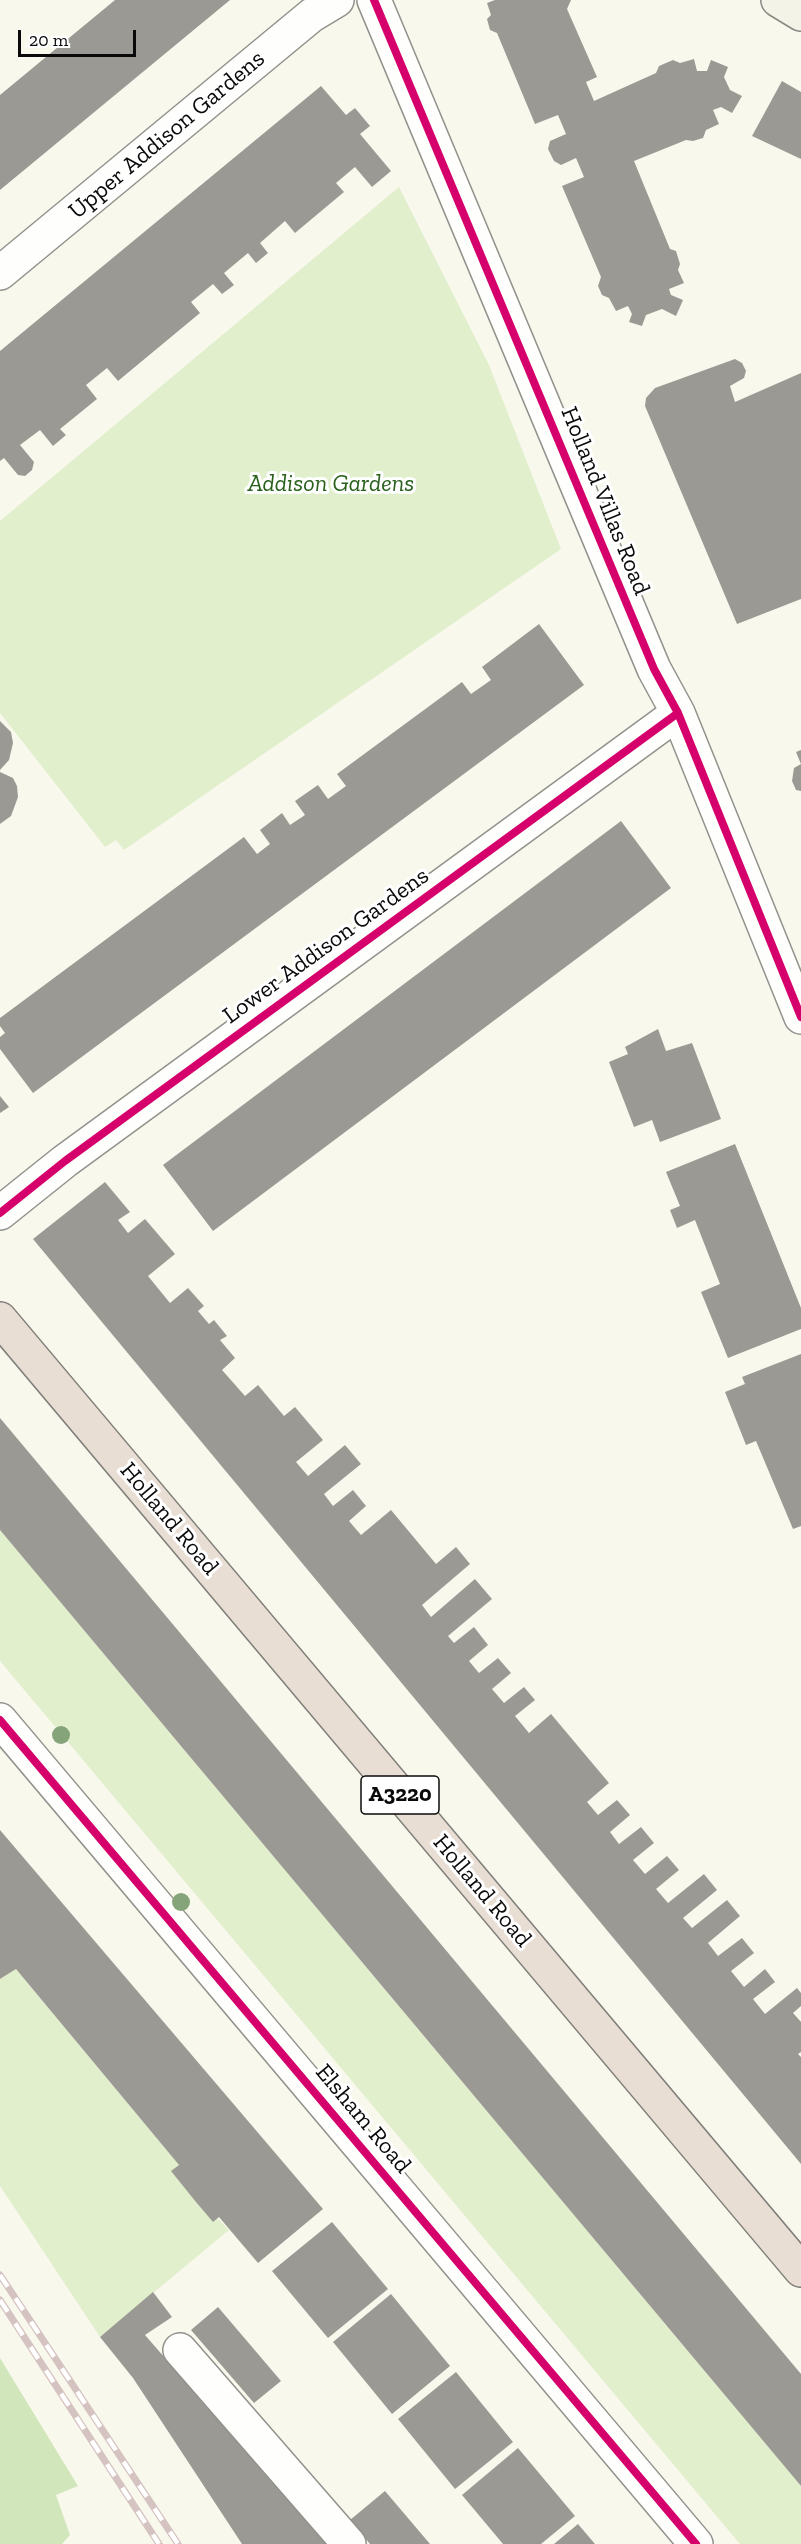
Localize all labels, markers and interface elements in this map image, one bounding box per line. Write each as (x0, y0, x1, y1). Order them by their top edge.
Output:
scale bar (21, 18, 140, 56)
text: 20 m (29, 29, 68, 51)
street label: Upper Addison Gardens (63, 44, 271, 226)
street label: Holland Villas Road (554, 403, 656, 599)
park label: Addison Gardens (248, 470, 414, 498)
street label: Lower Addison Gardens (217, 862, 435, 1030)
street label: Holland Road (114, 1457, 224, 1581)
road number: A3220 (361, 1776, 439, 1814)
street label: Holland Road (427, 1829, 537, 1953)
street label: Elsham Road (309, 2058, 417, 2180)

